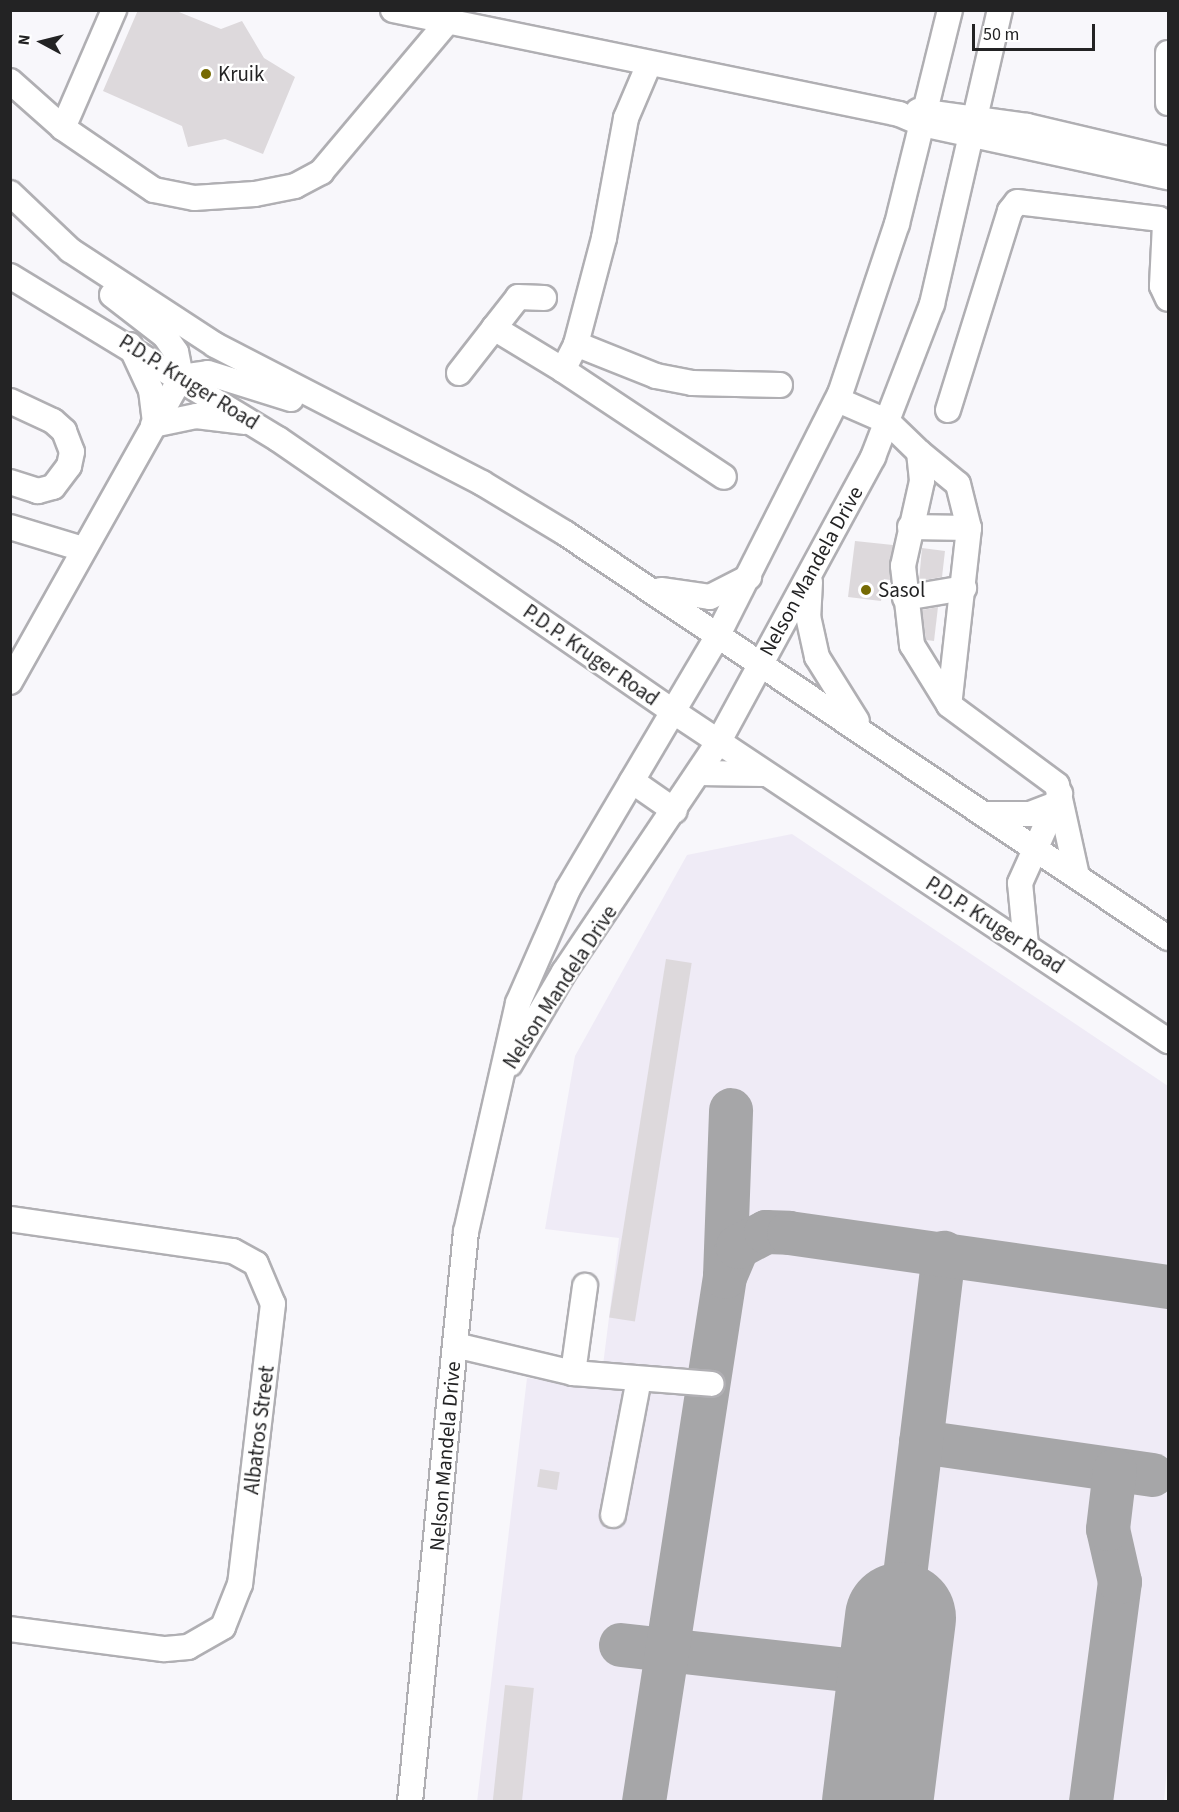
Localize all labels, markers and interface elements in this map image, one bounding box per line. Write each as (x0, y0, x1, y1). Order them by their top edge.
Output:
north arrow (12, 12, 72, 72)
scale bar (975, 12, 1098, 50)
text: 50 m (983, 22, 1019, 47)
text: N (13, 33, 36, 46)
place label: Kruik (218, 61, 264, 87)
marker: Kruik (199, 67, 213, 81)
street label: P.D.P. Kruger Road (114, 329, 264, 435)
street label: Nelson Mandela Drive (754, 482, 868, 660)
place label: Sasol (878, 577, 925, 603)
marker: Sasol (859, 583, 873, 597)
street label: P.D.P. Kruger Road (518, 599, 664, 711)
street label: P.D.P. Kruger Road (921, 871, 1069, 979)
street label: Nelson Mandela Drive (498, 900, 622, 1074)
street label: Nelson Mandela Drive (424, 1360, 466, 1552)
street label: Albatros Street (239, 1364, 279, 1496)

